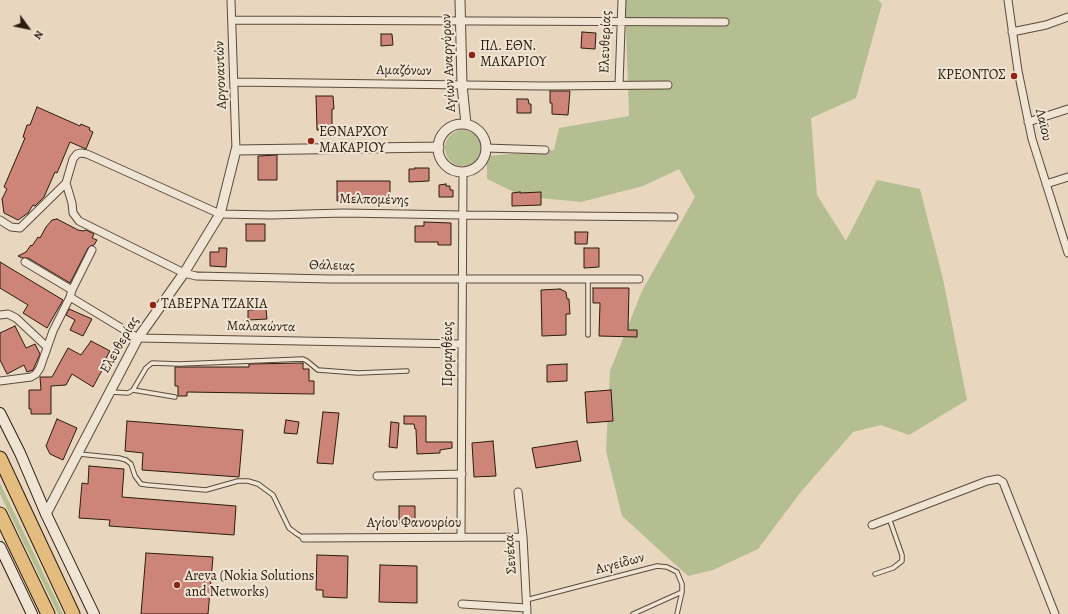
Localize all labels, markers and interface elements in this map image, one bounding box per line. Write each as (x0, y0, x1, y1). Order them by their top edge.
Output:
north arrow (8, 8, 48, 48)
street label: Ελευθερίας (597, 10, 615, 74)
street label: Αγίων Αναργύρων (438, 13, 460, 113)
text: N (30, 27, 47, 42)
place label: ΠΛ. ΕΘΝ. ΜΑΚΑΡΙΟΥ (480, 39, 546, 72)
street label: Αργοναυτών (211, 41, 231, 109)
marker: ΠΛ. ΕΘΝ. ΜΑΚΑΡΙΟΥ (467, 50, 477, 60)
street label: Αμαζόνων (376, 62, 432, 80)
place label: ΚΡΕΟΝΤΟΣ (937, 68, 1006, 84)
marker: ΚΡΕΟΝΤΟΣ (1009, 71, 1019, 81)
street label: Λαϊου (1031, 107, 1055, 143)
place label: ΕΘΝΑΡΧΟΥ ΜΑΚΑΡΙΟΥ (319, 125, 388, 158)
marker: ΕΘΝΑΡΧΟΥ ΜΑΚΑΡΙΟΥ (306, 136, 316, 146)
street label: Μελπομένης (339, 191, 409, 209)
street label: Θάλειας (309, 257, 355, 275)
place label: ΤΑΒΕΡΝΑ ΤΖΑΚΙΑ (161, 297, 267, 313)
marker: ΤΑΒΕΡΝΑ ΤΖΑΚΙΑ (148, 300, 158, 310)
street label: Ελευθερίας (97, 314, 143, 376)
street label: Μαλακώντα (226, 318, 296, 336)
street label: Προμηθέως (441, 321, 457, 387)
street label: Αγίου Φανουρίου (367, 516, 461, 532)
street label: Σενέκα (501, 534, 521, 574)
street label: Αιγείδων (594, 549, 646, 579)
place label: Areva (Nokia Solutions and Networks) (185, 569, 314, 602)
marker: Areva (Nokia Solutions and Networks) (172, 580, 182, 590)

